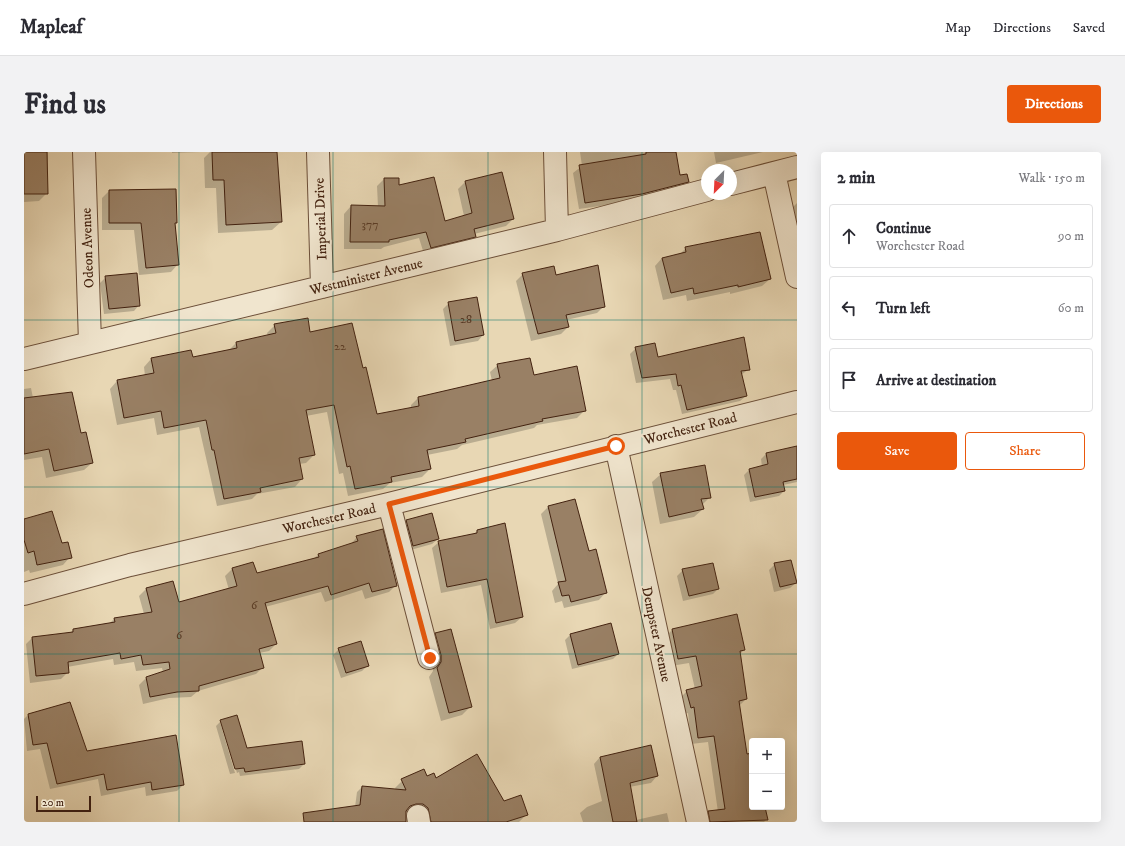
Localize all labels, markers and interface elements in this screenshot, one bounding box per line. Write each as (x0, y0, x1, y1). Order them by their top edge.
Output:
text: Mapleaf (20, 16, 83, 39)
text: Map (945, 19, 971, 37)
text: Directions (993, 19, 1051, 37)
text: Saved (1073, 19, 1105, 37)
button: Directions (1007, 85, 1101, 123)
text: Find us (24, 87, 106, 122)
north arrow (701, 164, 737, 200)
text: 2 min (837, 167, 875, 189)
text: Walk · 150 m (1019, 170, 1085, 186)
street label: Imperial Drive (311, 177, 331, 260)
street label: Odeon Avenue (78, 207, 98, 288)
house number: 377 (361, 217, 379, 232)
text: Continue (876, 219, 931, 238)
icon: ahead (838, 225, 860, 247)
text: 90 m (1058, 228, 1084, 244)
text: Worchester Road (876, 238, 965, 254)
street label: Westminister Avenue (307, 254, 425, 300)
icon: left (838, 297, 860, 319)
text: Turn left (876, 299, 930, 318)
text: 60 m (1058, 300, 1084, 316)
house number: 28 (460, 312, 472, 327)
house number: 22 (334, 339, 346, 354)
icon: arrive (838, 369, 860, 391)
text: Arrive at destination (876, 371, 996, 390)
street label: Worchester Road (641, 409, 739, 449)
button: Save (837, 432, 957, 470)
button: Share (965, 432, 1085, 470)
route start (607, 437, 625, 455)
street label: Worchester Road (280, 499, 378, 539)
street label: Dempster Avenue (637, 585, 675, 684)
house number: 6 (251, 598, 258, 613)
house number: 6 (176, 628, 183, 643)
route end (421, 649, 439, 667)
map controls (749, 738, 785, 810)
button: + (749, 738, 785, 774)
button: − (749, 774, 785, 810)
scale bar (36, 794, 91, 813)
text: 20 m (42, 796, 64, 810)

